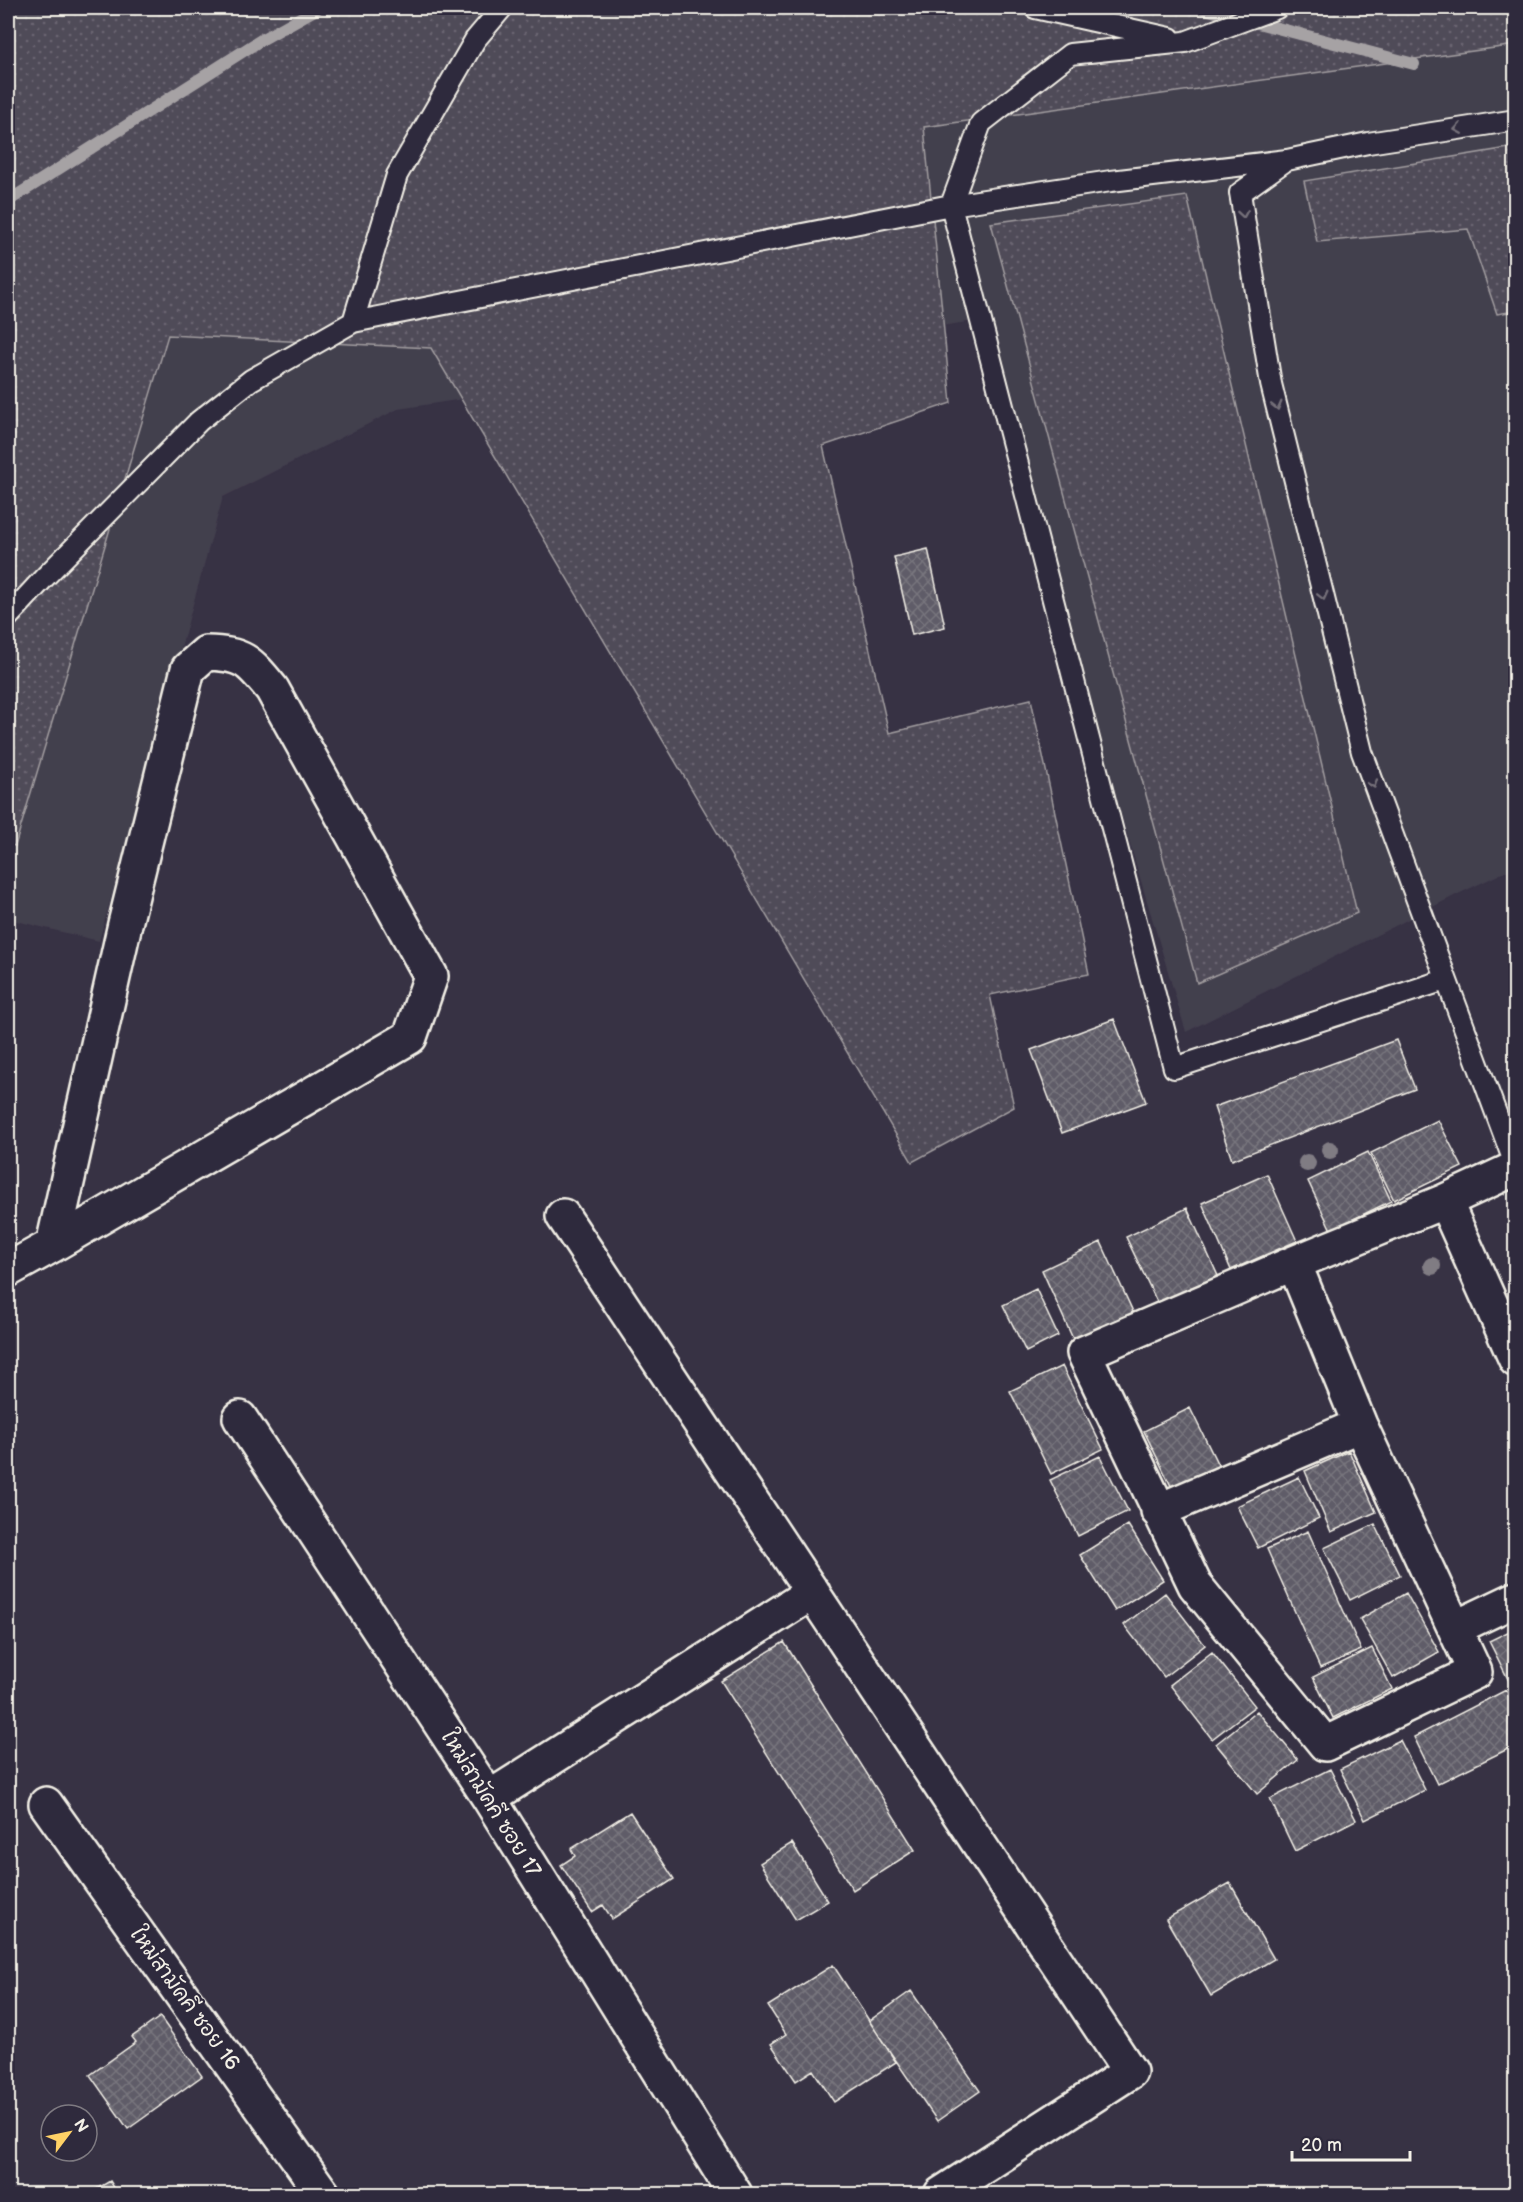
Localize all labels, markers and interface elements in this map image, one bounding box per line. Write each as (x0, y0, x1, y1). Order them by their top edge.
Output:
one-way arrow (1453, 122, 1463, 135)
one-way arrow (1236, 209, 1249, 219)
one-way arrow (1269, 401, 1282, 411)
one-way arrow (1316, 591, 1329, 601)
one-way arrow (1366, 778, 1379, 789)
street label: ใหม่สามัคคี ซอย 17 (436, 1726, 547, 1882)
street label: ใหม่สามัคคี ซอย 16 (125, 1922, 246, 2075)
north arrow (39, 2103, 99, 2163)
text: N (69, 2116, 92, 2136)
scale bar (1292, 2124, 1410, 2162)
text: 20 m (1301, 2135, 1342, 2156)

